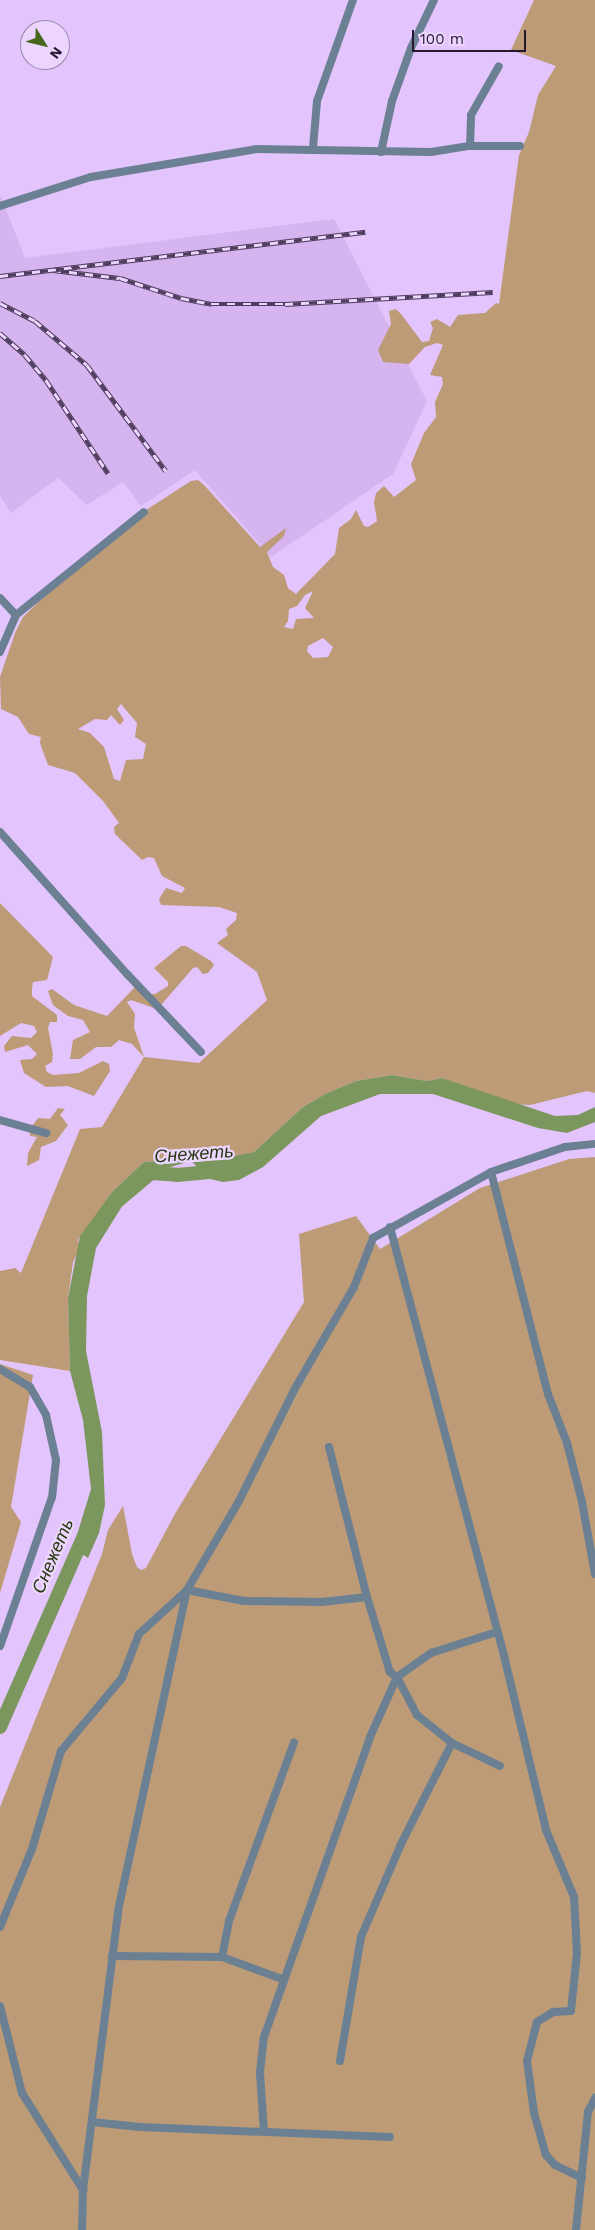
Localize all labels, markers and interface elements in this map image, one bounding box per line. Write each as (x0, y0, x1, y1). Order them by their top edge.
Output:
north arrow (20, 20, 70, 70)
scale bar (415, 20, 529, 52)
text: 100 m (420, 30, 464, 48)
text: N (47, 44, 66, 62)
water label: Снежеть (154, 1140, 234, 1168)
water label: Снежеть (28, 1515, 78, 1597)

